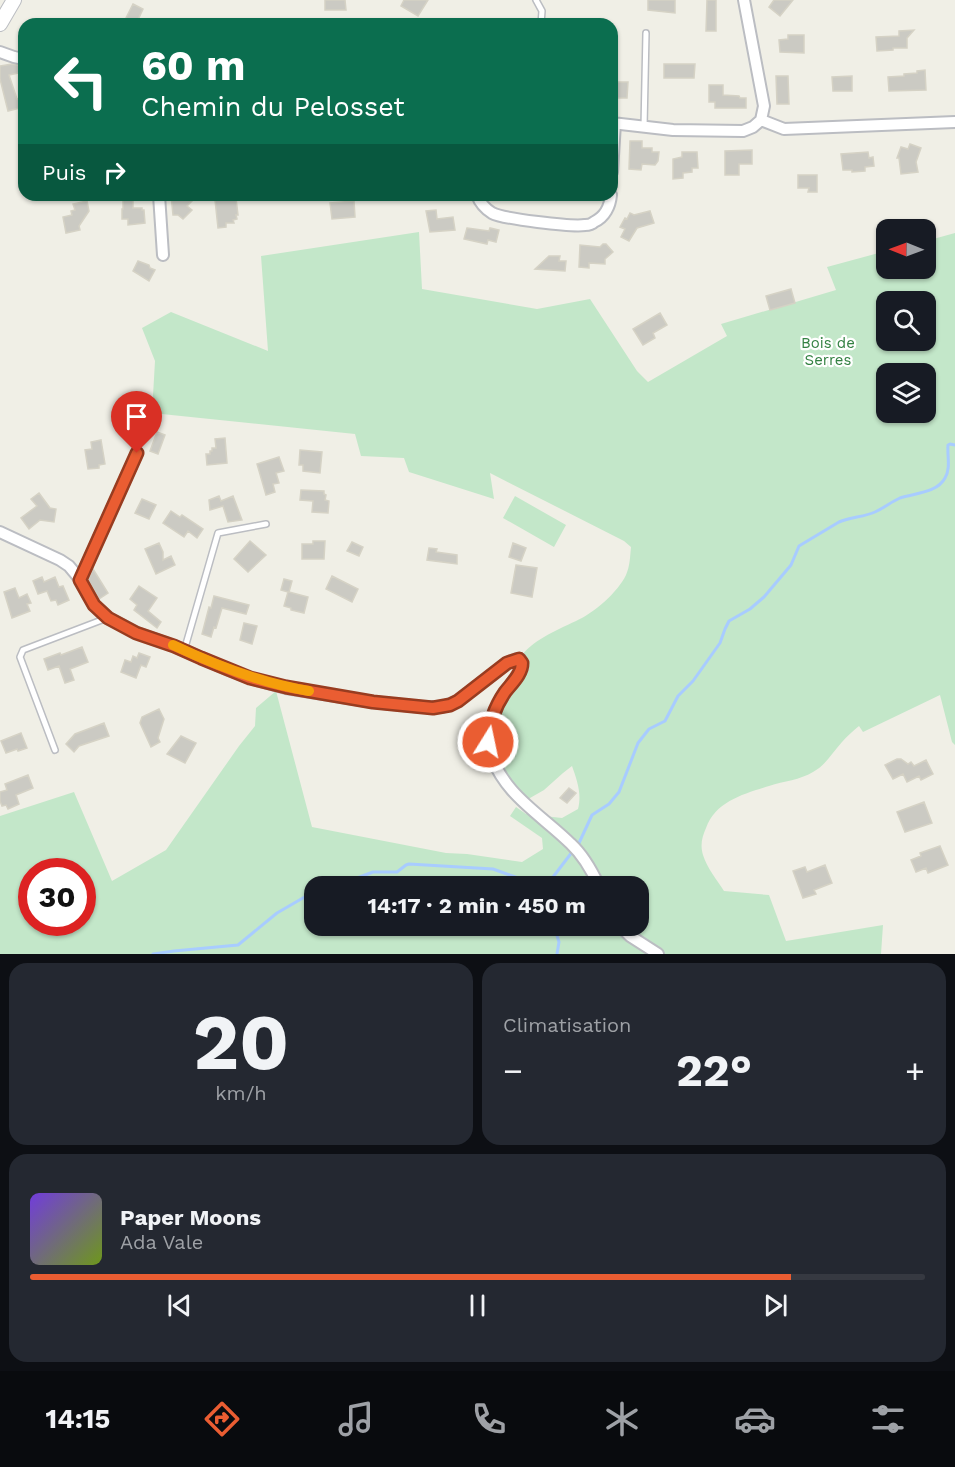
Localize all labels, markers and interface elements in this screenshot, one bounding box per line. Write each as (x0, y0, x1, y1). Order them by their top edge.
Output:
text: 60 m (141, 41, 245, 90)
icon: left (42, 42, 120, 120)
text: Chemin du Pelosset (141, 91, 405, 123)
icon: right (98, 156, 131, 189)
text: Puis (42, 160, 86, 185)
north arrow (876, 219, 936, 279)
map controls (876, 219, 936, 423)
button: search (876, 291, 936, 351)
park label: Bois de Serres (801, 334, 855, 369)
button: layers (876, 363, 936, 423)
pin (111, 391, 162, 453)
icon: arrive (120, 400, 153, 433)
position arrow (456, 710, 520, 774)
speed limit sign: 30 (18, 858, 96, 936)
text: 14:17 · 2 min · 450 m (367, 893, 586, 918)
text: 20 (193, 996, 289, 1088)
text: Climatisation (503, 1013, 631, 1037)
text: 22° (676, 1044, 752, 1097)
text: − (503, 1051, 523, 1090)
text: + (905, 1051, 925, 1090)
text: km/h (215, 1081, 267, 1105)
text: Paper Moons (120, 1205, 261, 1230)
text: Ada Vale (120, 1230, 203, 1254)
icon: previous (163, 1289, 196, 1322)
icon: pause (461, 1289, 494, 1322)
icon: next (759, 1289, 792, 1322)
icon: directions (201, 1398, 243, 1440)
icon: music (335, 1398, 377, 1440)
icon: phone (468, 1398, 510, 1440)
icon: climate (601, 1398, 643, 1440)
icon: car (734, 1398, 776, 1440)
icon: filters (867, 1398, 909, 1440)
text: 14:15 (46, 1403, 110, 1435)

